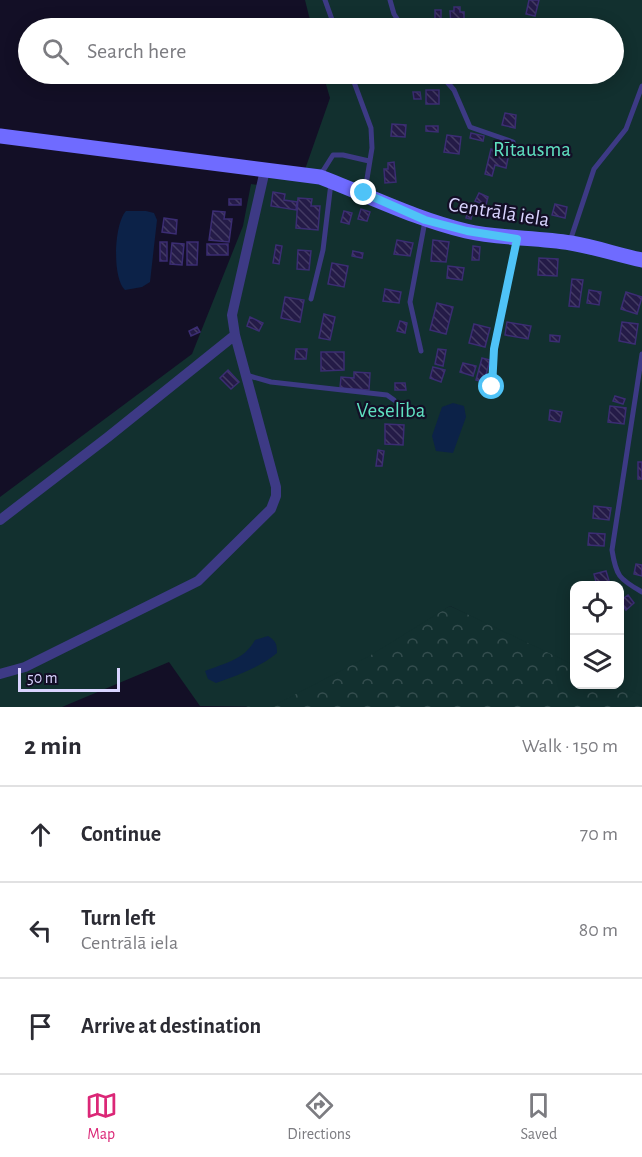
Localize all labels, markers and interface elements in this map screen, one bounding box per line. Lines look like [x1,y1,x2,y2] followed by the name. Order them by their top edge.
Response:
[18,18,624,84] search box
[39,35,72,68] icon: search
[87,40,186,62] text: Search here
[493,139,571,160] park label: Rītausma
[350,179,376,205] route end
[447,194,551,230] street label: Centrālā iela
[478,373,504,399] route start
[357,400,426,421] park label: Veselība
[570,581,624,689] map controls
[570,581,624,635] button: locate
[570,635,624,689] button: layers
[18,665,120,692] scale bar
[27,670,58,686] text: 50 m
[24,733,82,759] text: 2 min
[522,736,618,756] text: Walk · 150 m
[24,818,57,851] icon: ahead
[81,823,161,845] text: Continue
[580,824,618,844] text: 70 m
[81,907,155,929] text: Turn left
[24,914,57,947] icon: left
[579,920,618,940] text: 80 m
[81,933,178,953] text: Centrālā iela
[24,1010,57,1043] icon: arrive
[81,1015,261,1037] text: Arrive at destination
[85,1089,118,1144] tab: Map
[287,1089,351,1144] tab: Directions
[521,1089,557,1144] tab: Saved

